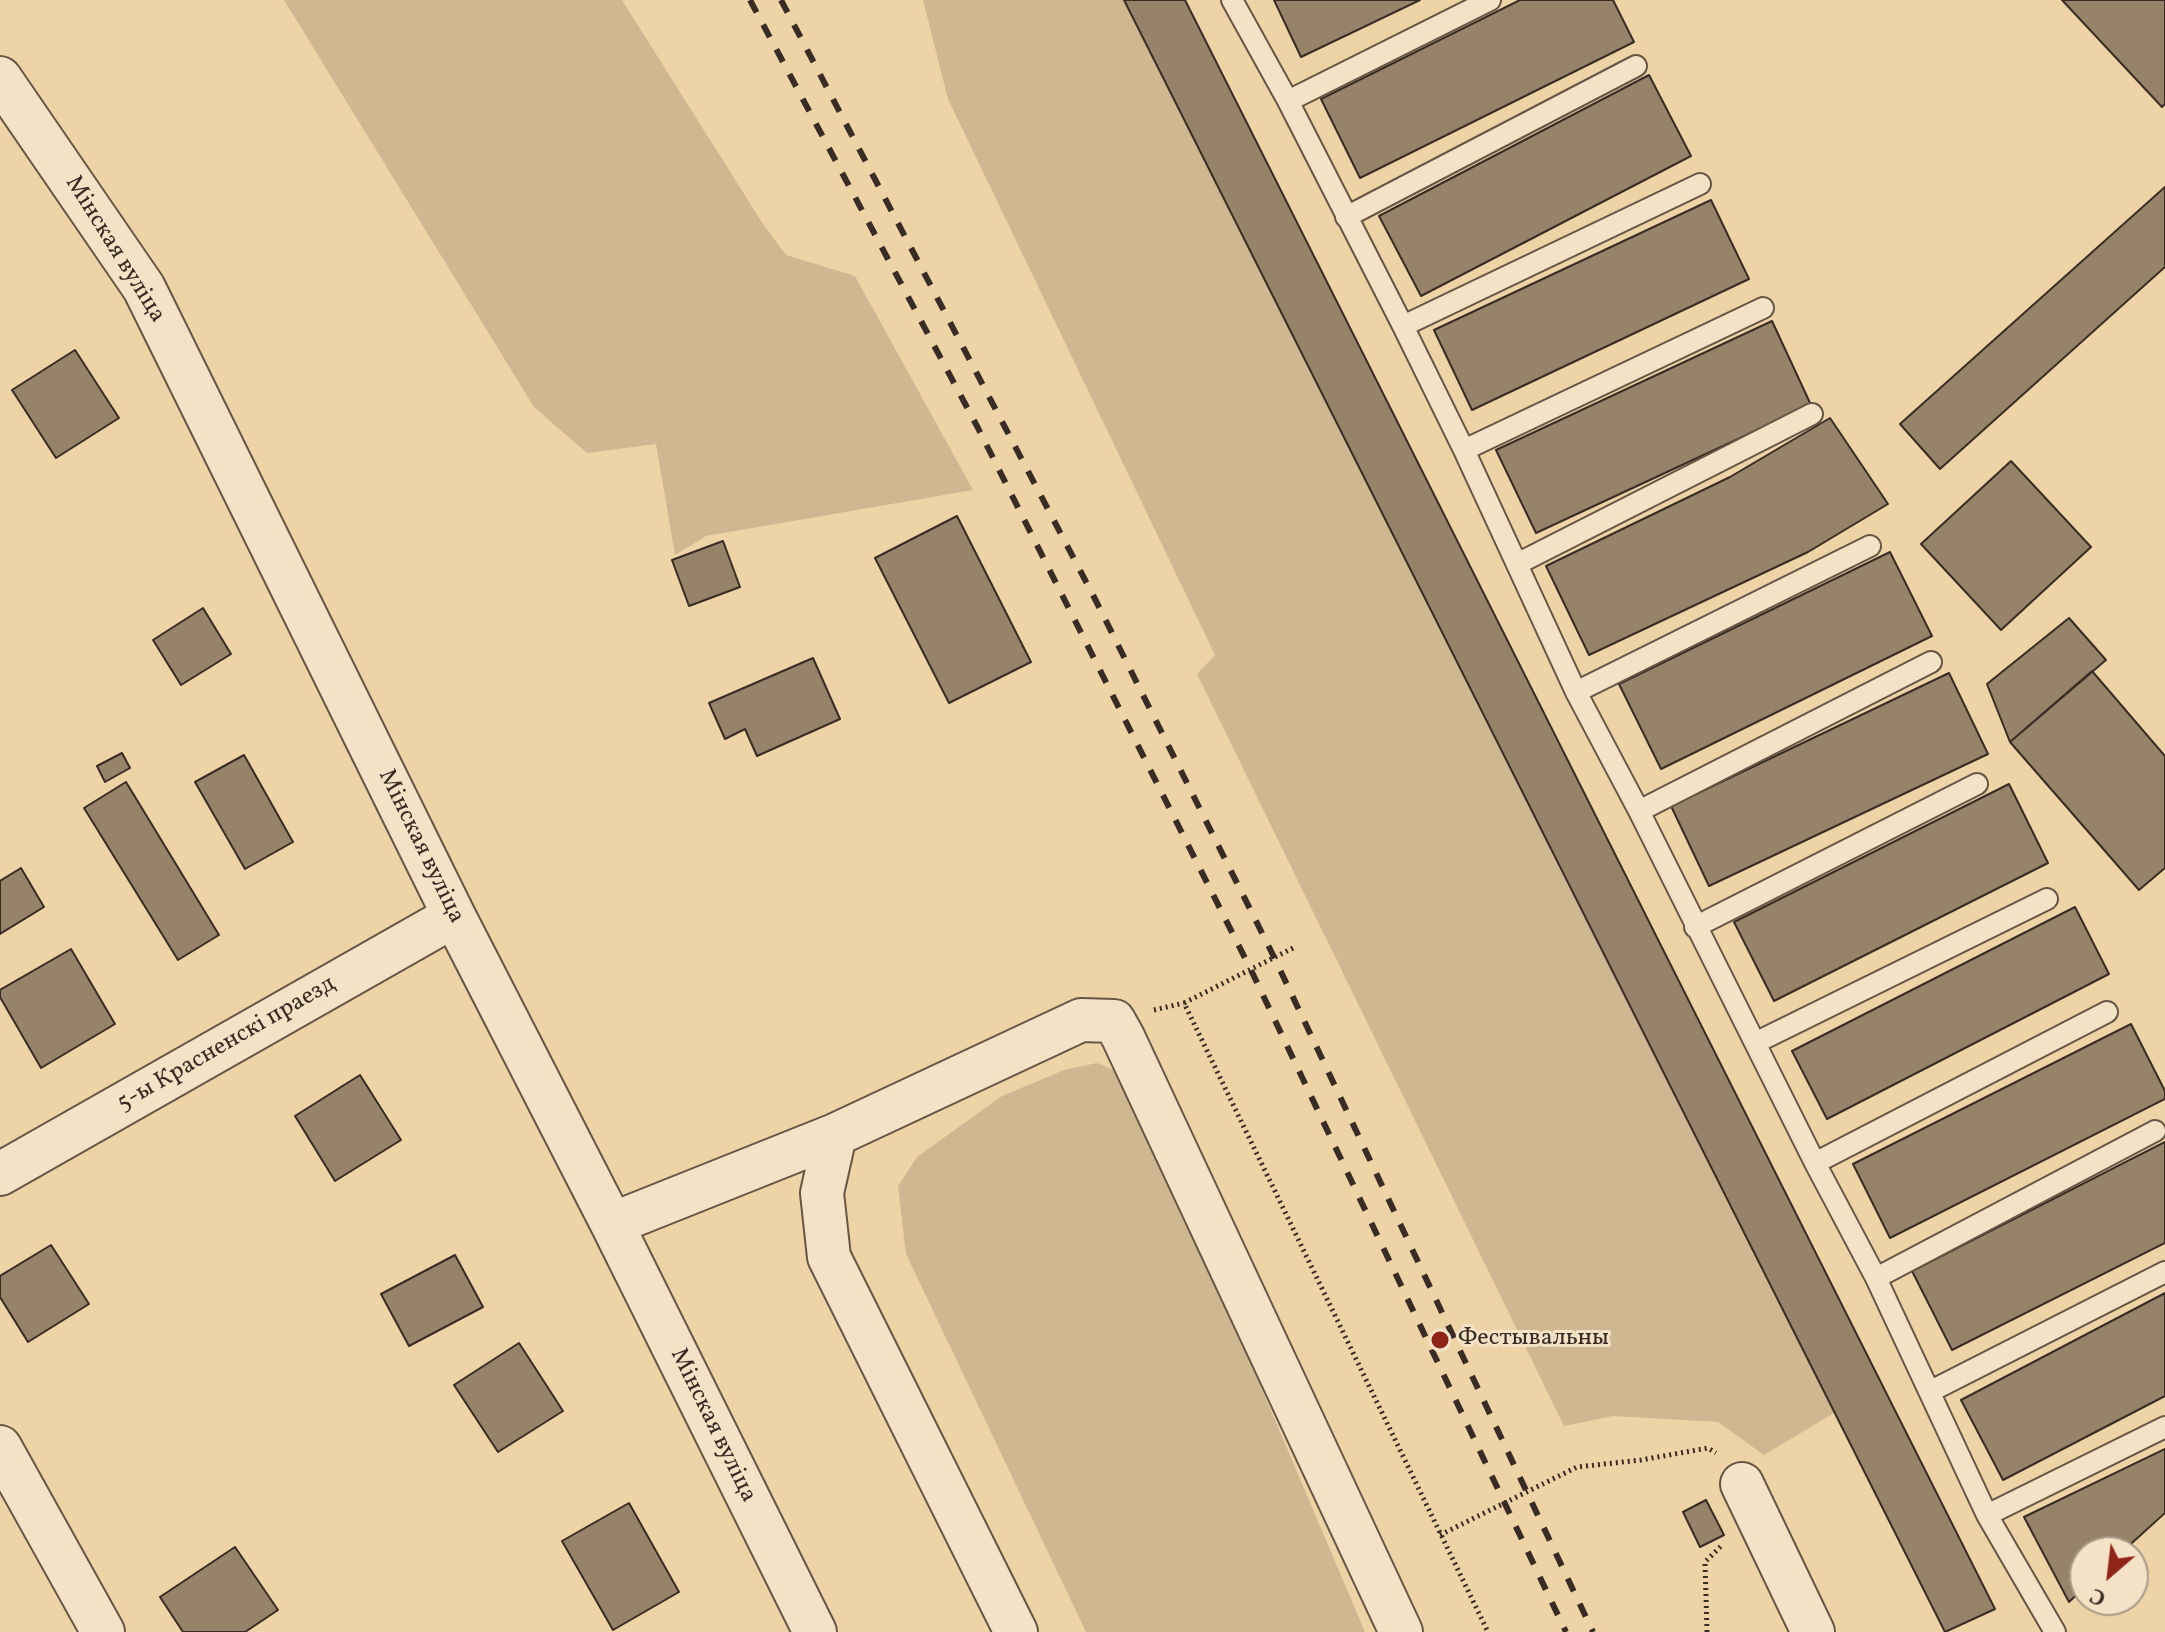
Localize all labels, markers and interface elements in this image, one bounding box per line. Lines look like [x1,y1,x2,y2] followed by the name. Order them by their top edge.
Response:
[57,171,171,329] street label: Мінская вуліца
[370,765,470,929] street label: Мінская вуліца
[113,971,341,1119] street label: 5-ы Красненскі праезд
[1458,1326,1609,1354] place label: Фестывальны
[1429,1329,1451,1351] marker: Фестывальны
[662,1344,762,1508] street label: Мінская вуліца
[2069,1536,2149,1616] north arrow
[2085,1579,2112,1613] text: С

